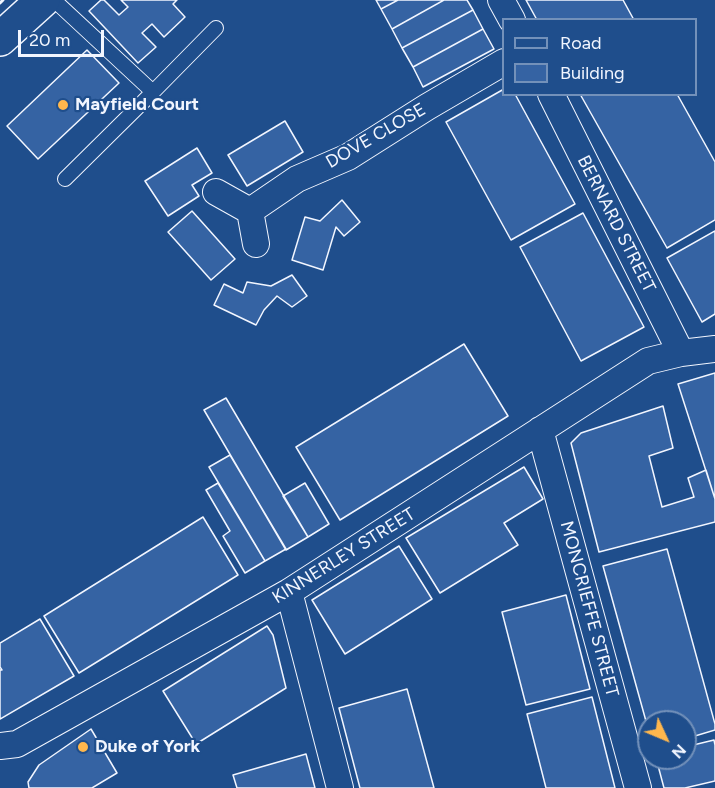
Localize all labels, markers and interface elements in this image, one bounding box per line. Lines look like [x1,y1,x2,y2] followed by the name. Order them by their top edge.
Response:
[21,18,106,56] scale bar
[502,18,697,96] legend
[29,29,70,51] text: 20 m
[560,32,601,54] text: Road
[560,62,625,84] text: Building
[75,94,199,116] place label: Mayfield Court
[56,98,70,112] marker: Mayfield Court
[322,99,430,173] street label: DOVE CLOSE
[572,152,660,296] street label: BERNARD STREET
[269,503,419,609] street label: KINNERLEY STREET
[555,519,623,699] street label: MONCRIEFFE STREET
[637,710,697,770] north arrow
[95,736,200,758] place label: Duke of York
[76,740,90,754] marker: Duke of York
[668,740,690,763] text: N

